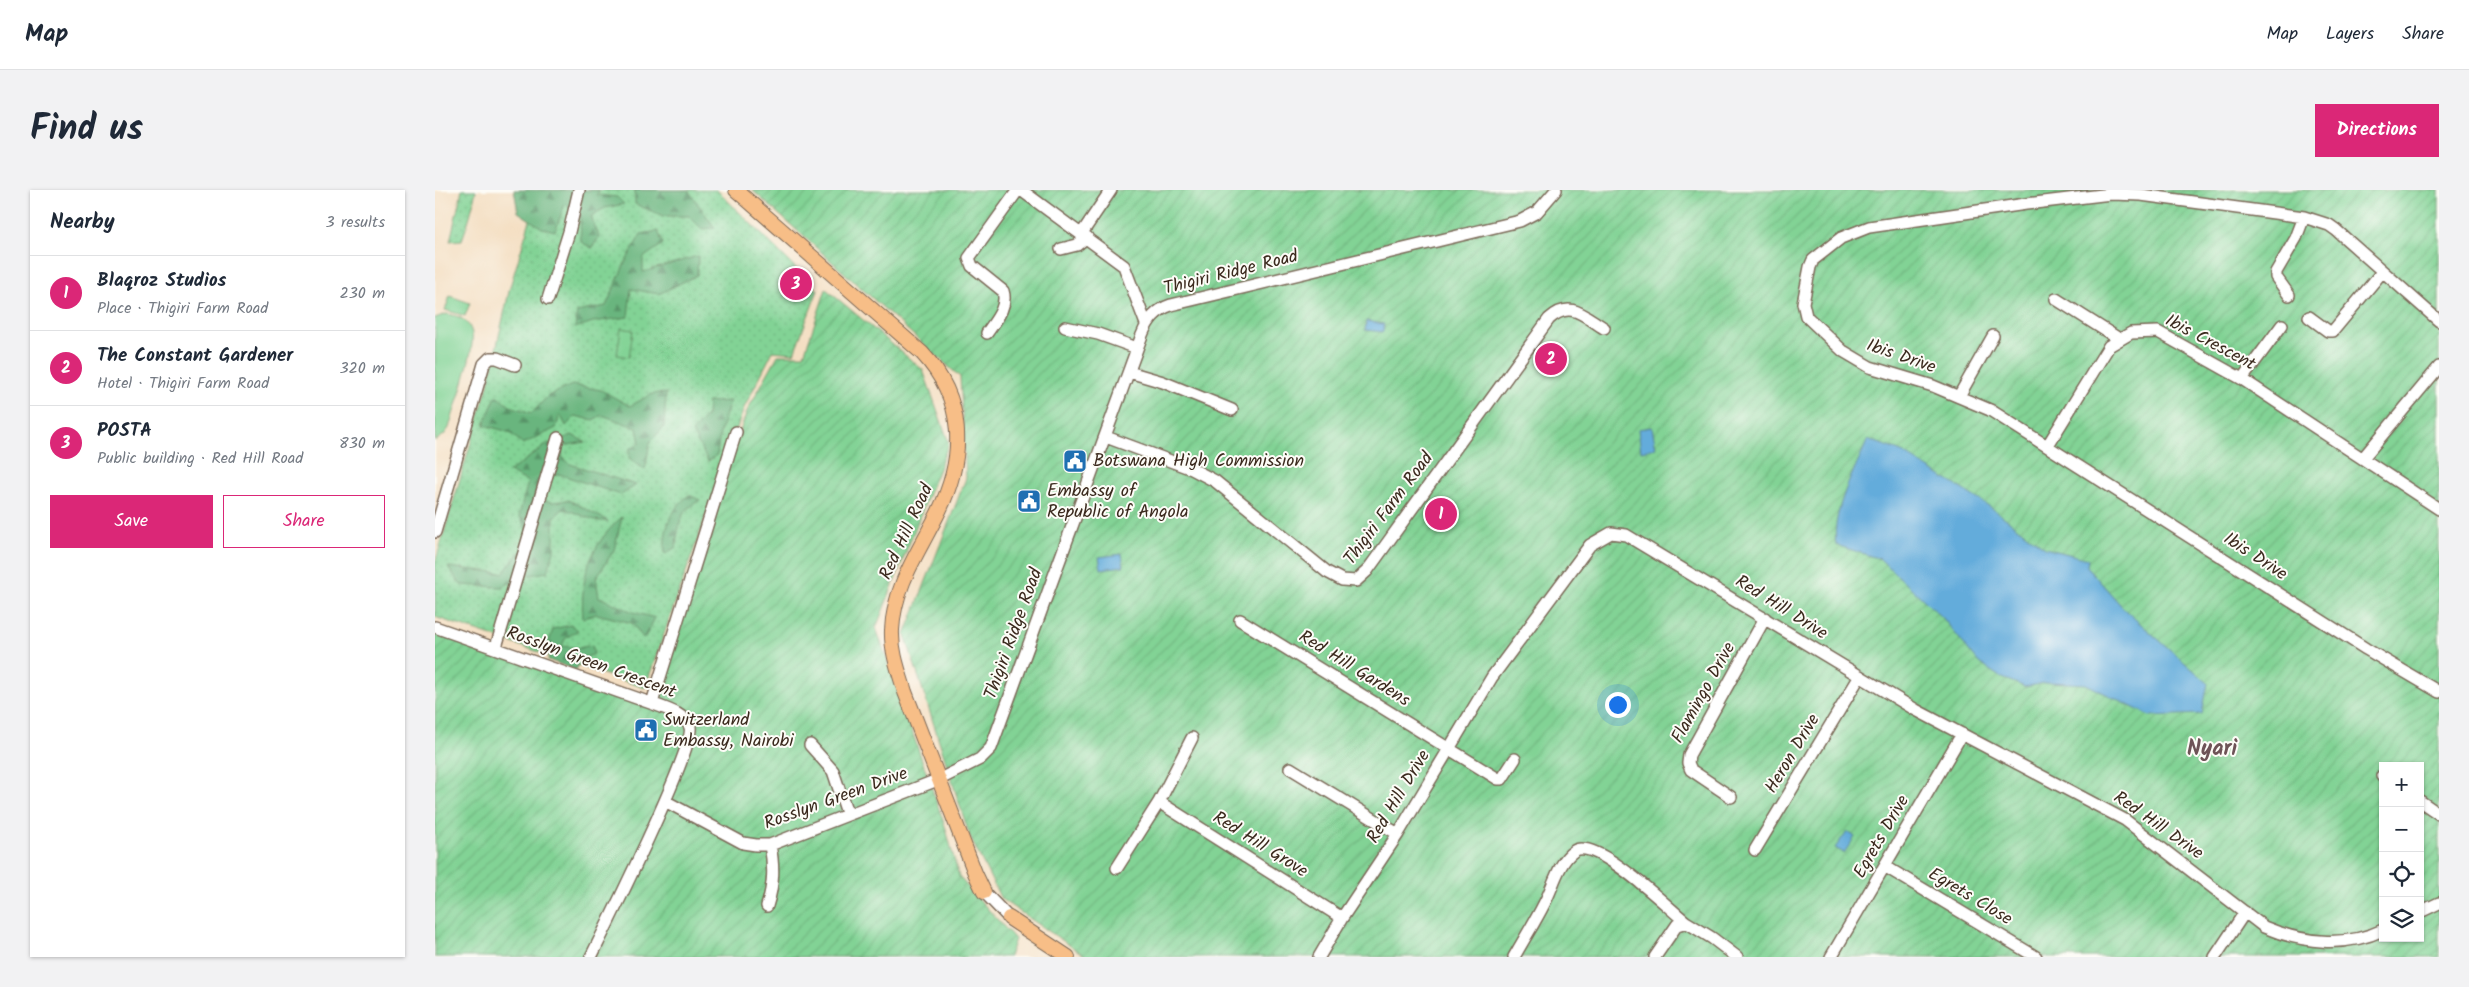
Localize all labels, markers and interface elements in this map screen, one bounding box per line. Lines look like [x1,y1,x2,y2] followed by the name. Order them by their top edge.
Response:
[25,15,68,54] text: Map
[2267,20,2298,49] text: Map
[2326,20,2374,49] text: Layers
[2402,20,2444,49] text: Share
[30,102,143,158] text: Find us
[2315,104,2439,157] button: Directions
[50,206,115,239] text: Nearby
[326,210,385,235] text: 3 results
[1161,242,1302,304] street label: Thigiri Ridge Road
[780,265,812,303] pin: 3
[97,266,226,296] text: Blaqroz Studios
[64,281,68,306] text: 1
[339,281,385,306] text: 230 m
[97,296,268,321] text: Place · Thigiri Farm Road
[2159,307,2262,380] street label: Ibis Crescent
[1862,332,1940,382] street label: Ibis Drive
[1535,340,1567,378] pin: 2
[97,341,293,371] text: The Constant Gardener
[61,356,71,381] text: 2
[339,356,385,381] text: 320 m
[97,371,269,396] text: Hotel · Thigiri Farm Road
[97,416,152,446] text: POSTA
[62,431,70,456] text: 3
[339,431,385,456] text: 830 m
[1337,445,1442,572] street label: Thigiri Farm Road
[97,446,303,471] text: Public building · Red Hill Road
[1093,447,1304,476] place label: Botswana High Commission
[1062,448,1088,474] public building icon: Botswana High Commission
[1047,477,1188,527] place label: Embassy of Republic of Angola
[872,478,942,585] street label: Red Hill Road
[1016,488,1042,514] public building icon: Embassy of Republic of Angola
[50,495,213,548] button: Save
[223,495,385,548] button: Share
[1425,495,1457,533] pin: 1
[2217,525,2293,589] street label: Ibis Drive
[977,563,1052,704] street label: Thigiri Ridge Road
[1729,568,1833,648] street label: Red Hill Drive
[502,619,681,708] street label: Rosslyn Green Crescent
[1292,623,1416,715] street label: Red Hill Gardens
[1664,637,1744,749] street label: Flamingo Drive
[1605,692,1631,718] your location
[663,706,794,756] place label: Switzerland Embassy, Nairobi
[1758,709,1828,799] street label: Heron Drive
[633,717,659,743] public building icon: Switzerland Embassy, Nairobi
[2187,732,2238,767] district label: Nyari
[1360,745,1438,849] street label: Red Hill Drive
[760,760,912,838] street label: Rosslyn Green Drive
[2379,762,2424,942] map controls
[2379,762,2424,807] button: +
[2107,784,2209,868] street label: Red Hill Drive
[1846,790,1918,884] street label: Egrets Drive
[1207,804,1313,886] street label: Red Hill Grove
[2379,807,2424,852] button: −
[2379,852,2424,897] button: locate
[1922,860,2018,934] street label: Egrets Close
[2379,897,2424,942] button: layers

